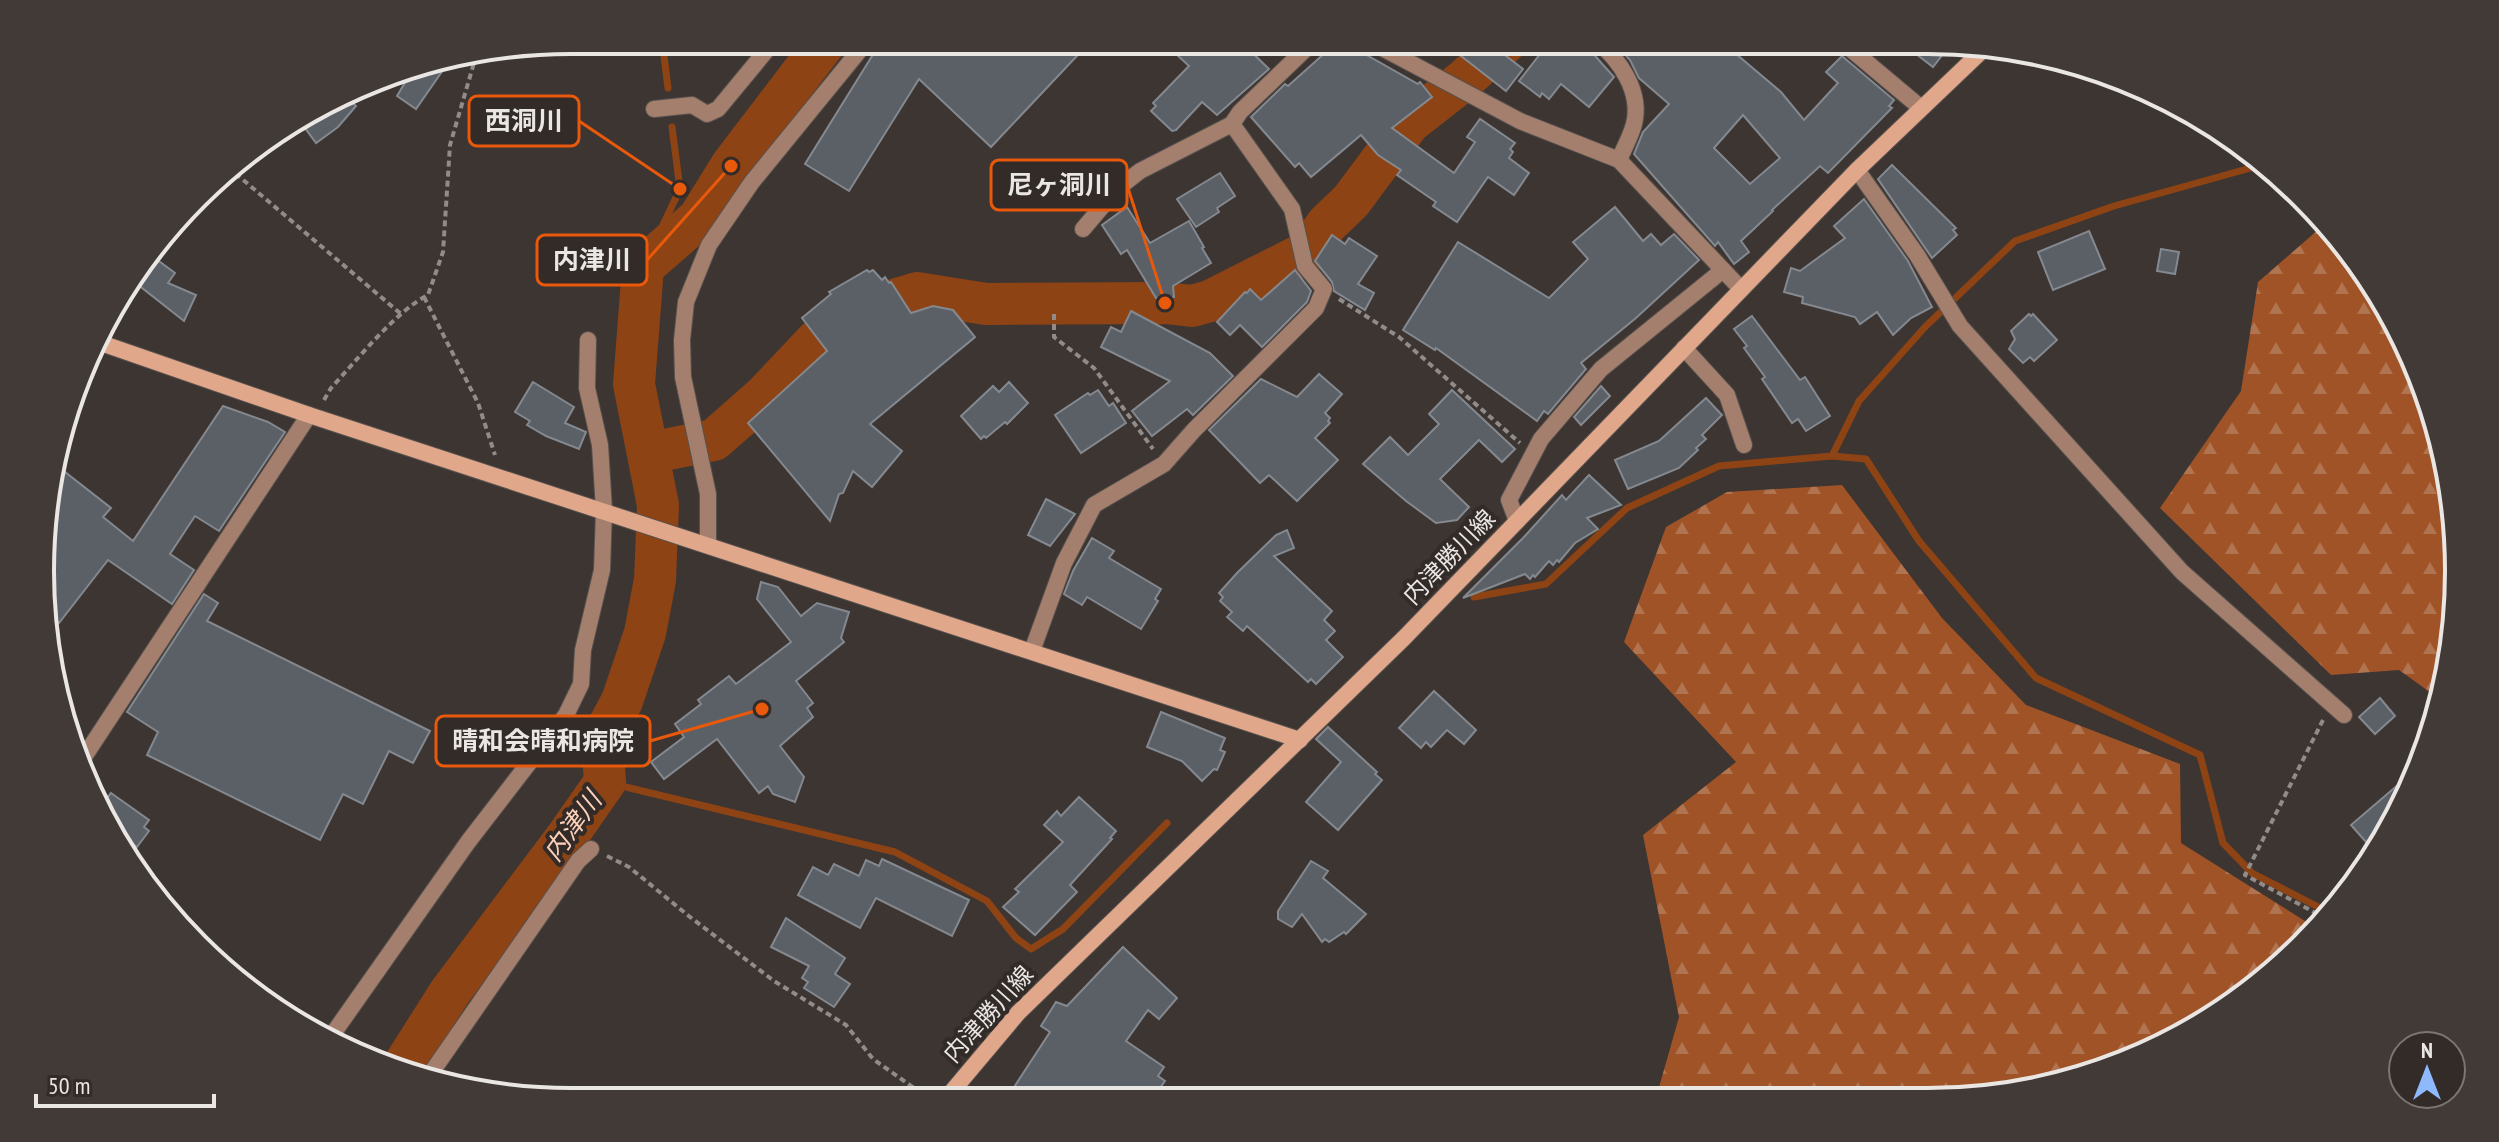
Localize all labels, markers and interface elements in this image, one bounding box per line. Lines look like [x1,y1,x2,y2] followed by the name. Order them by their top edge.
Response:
[469,96,579,146] callout: 西洞川
[485,104,563,137] text: 西洞川
[991,160,1127,210] callout: 尼ヶ洞川
[1007,168,1111,201] text: 尼ヶ洞川
[537,235,647,285] callout: 内津川
[553,243,631,276] text: 内津川
[1396,503,1502,611] street label: 内津勝川線
[436,716,650,766] callout: 晴和会晴和病院
[452,724,634,757] text: 晴和会晴和病院
[536,782,610,867] water label: 内津川
[936,959,1040,1069] street label: 内津勝川線
[2387,1030,2467,1110] north arrow
[2421,1036,2433,1064] text: N
[36,1058,214,1108] scale bar
[48,1070,90,1101] text: 50 m

